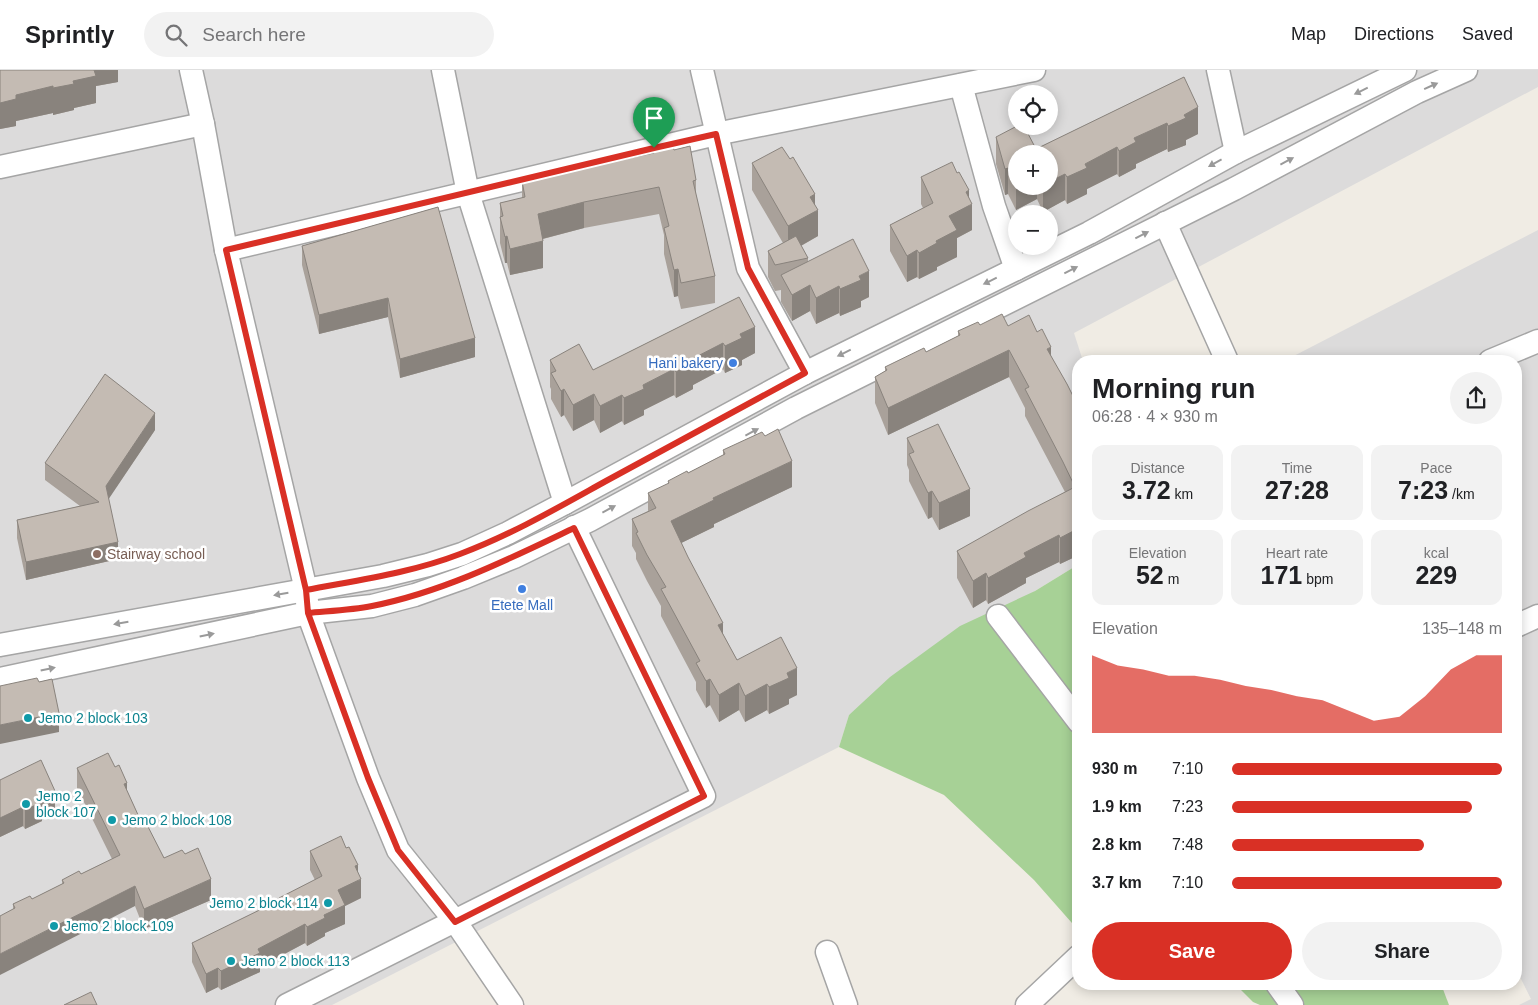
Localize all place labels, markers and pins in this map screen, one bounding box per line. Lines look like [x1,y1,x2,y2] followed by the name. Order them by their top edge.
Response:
[633,97,675,148] pin
[648,355,723,371] place label: Hani bakery
[727,357,739,369] marker: Hani bakery
[107,546,205,562] place label: Stairway school
[91,548,103,560] marker: Stairway school
[516,583,528,595] marker: Etete Mall
[491,597,553,613] place label: Etete Mall
[38,710,148,726] place label: Jemo 2 block 103
[22,712,34,724] marker: Jemo 2 block 103
[36,788,96,820] place label: Jemo 2 block 107
[20,798,32,810] marker: Jemo 2 block 107
[122,812,232,828] place label: Jemo 2 block 108
[106,814,118,826] marker: Jemo 2 block 108
[209,895,318,911] place label: Jemo 2 block 114
[322,897,334,909] marker: Jemo 2 block 114
[64,918,174,934] place label: Jemo 2 block 109
[48,920,60,932] marker: Jemo 2 block 109
[241,953,350,969] place label: Jemo 2 block 113
[225,955,237,967] marker: Jemo 2 block 113

